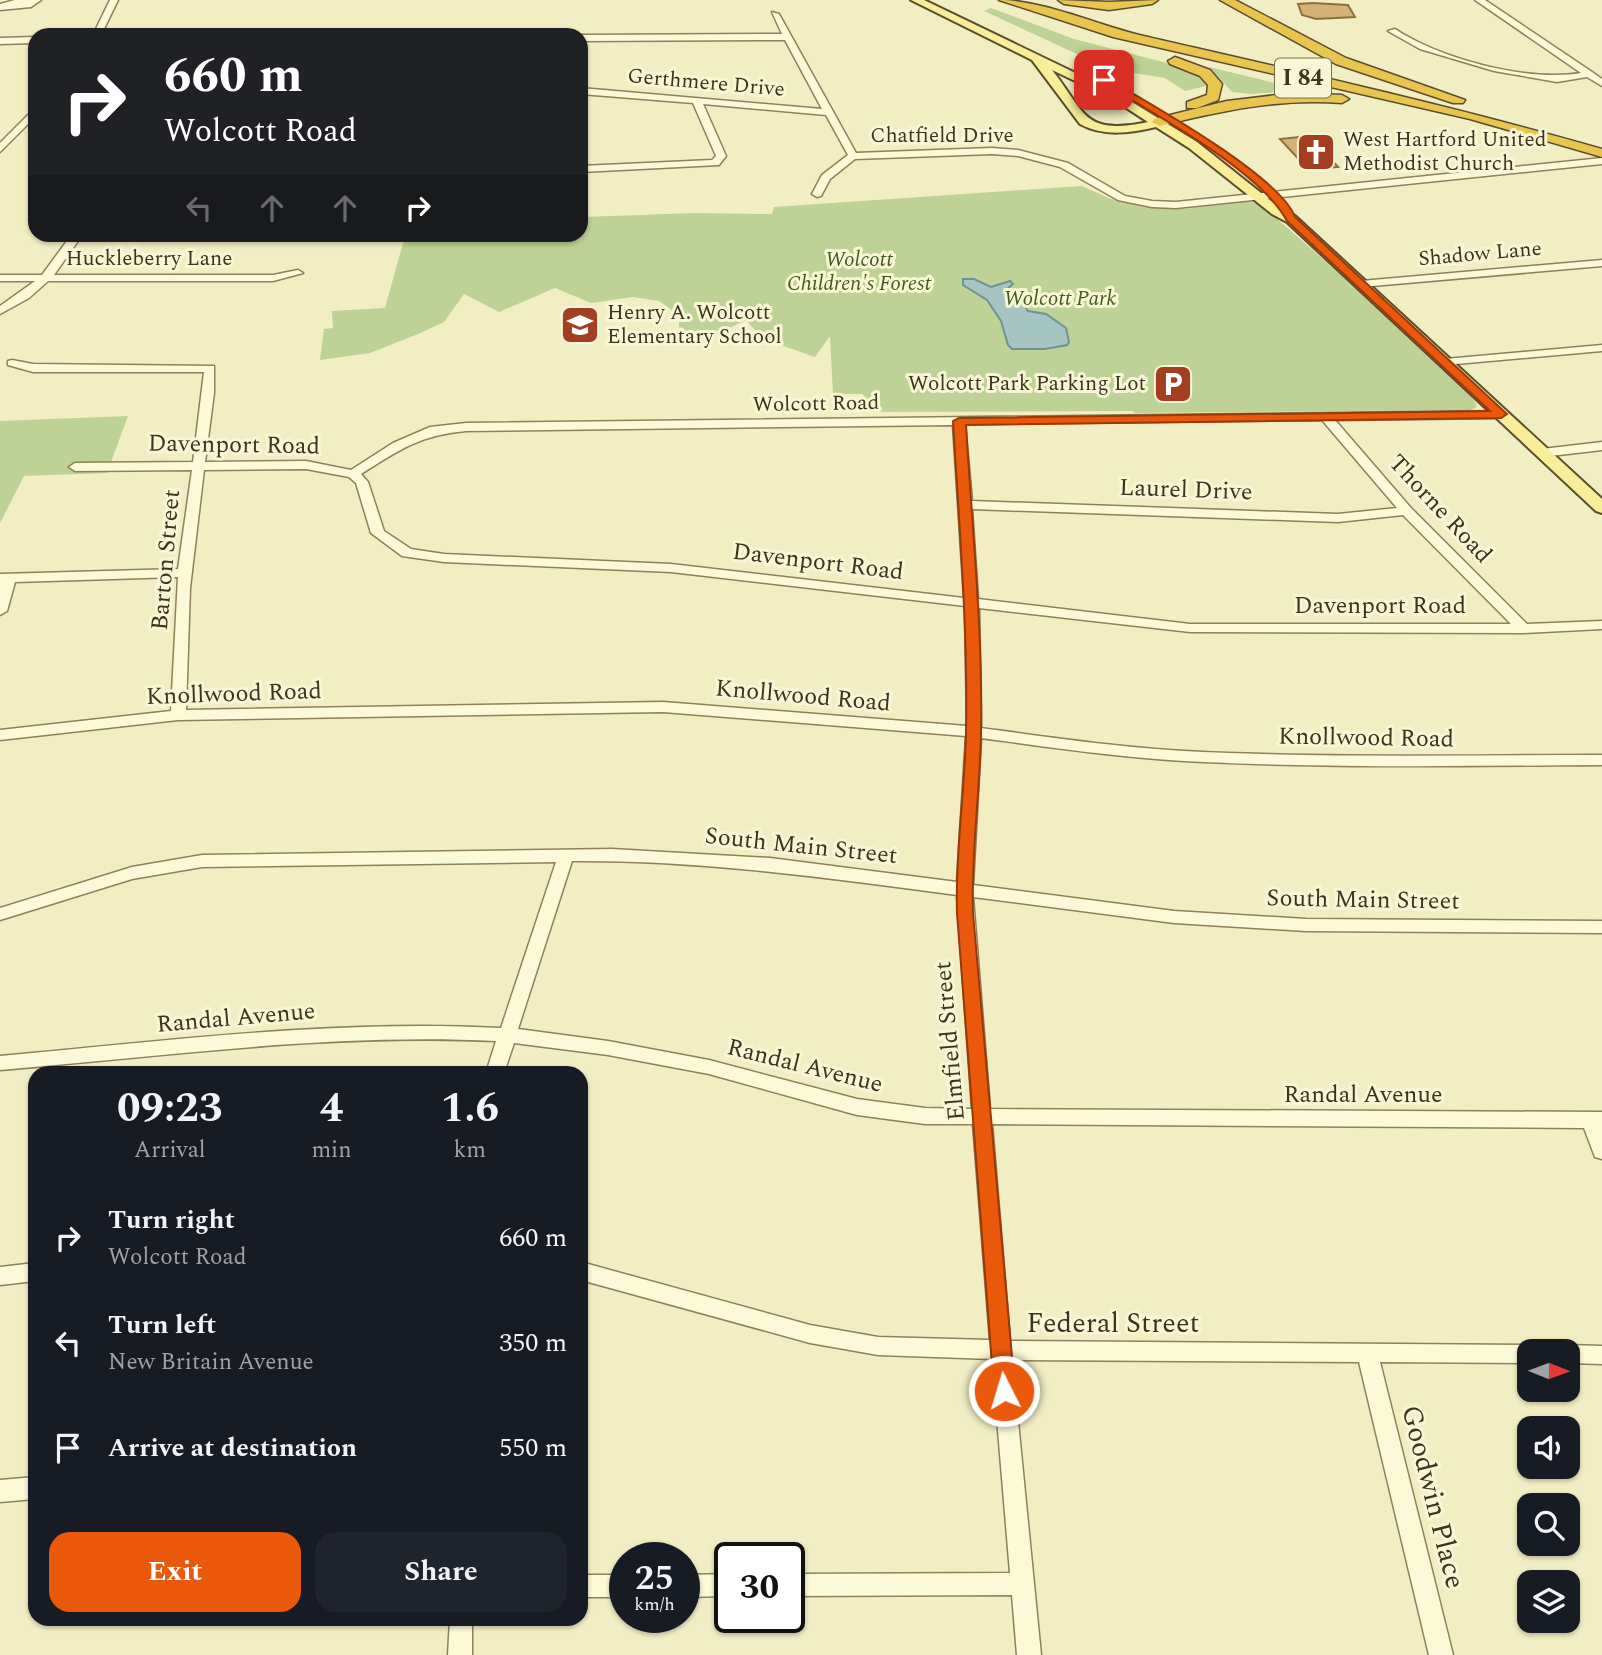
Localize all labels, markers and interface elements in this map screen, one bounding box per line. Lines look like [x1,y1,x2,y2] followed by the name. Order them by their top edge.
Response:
[164,39,303,114] text: 660 m
[1074,50,1134,110] pin
[49,56,140,147] icon: right
[1275,58,1331,97] road number: I 84
[626,60,786,106] street label: Gerthmere Drive
[1085,61,1123,99] icon: arrive
[164,107,357,156] text: Wolcott Road
[870,120,1014,152] street label: Chatfield Drive
[1343,124,1546,180] place label: West Hartford United Methodist Church
[1295,131,1337,173] church icon: West Hartford United Methodist Church
[180,189,218,227] icon: left
[253,189,291,227] icon: ahead
[326,189,364,227] icon: ahead
[399,189,437,227] icon: right
[1417,233,1543,275] street label: Shadow Lane
[66,243,232,275] street label: Huckleberry Lane
[787,244,931,300] park label: Wolcott Children's Forest
[1004,283,1116,315] park label: Wolcott Park
[607,297,782,353] place label: Henry A. Wolcott Elementary School
[559,304,601,346] school or university icon: Henry A. Wolcott Elementary School
[1152,363,1194,405] parking icon: Wolcott Park Parking Lot
[908,368,1146,400] place label: Wolcott Park Parking Lot
[752,387,880,421] street label: Wolcott Road
[148,425,320,465] street label: Davenport Road
[1380,446,1500,572] street label: Thorne Road
[1119,470,1253,510] street label: Laurel Drive
[142,488,190,632] street label: Barton Street
[730,534,906,590] street label: Davenport Road
[1294,588,1466,624] street label: Davenport Road
[714,670,892,722] street label: Knollwood Road
[145,673,323,715] street label: Knollwood Road
[1278,718,1454,758] street label: Knollwood Road
[703,818,899,874] street label: South Main Street
[1266,880,1460,920] street label: South Main Street
[925,960,975,1122] street label: Elmfield Street
[155,993,317,1043] street label: Randal Avenue
[723,1029,887,1103] street label: Randal Avenue
[117,1077,222,1140] text: 09:23
[320,1077,343,1140] text: 4
[441,1077,499,1140] text: 1.6
[1283,1077,1443,1113] street label: Randal Avenue
[134,1133,206,1168] text: Arrival
[311,1133,352,1168] text: min
[454,1133,486,1168] text: km
[108,1200,235,1240] text: Turn right
[499,1218,567,1258] text: 660 m
[49,1219,87,1257] icon: right
[108,1240,247,1275] text: Wolcott Road
[1027,1302,1199,1345] street label: Federal Street
[108,1305,216,1345] text: Turn left
[499,1323,567,1363] text: 350 m
[49,1324,87,1362] icon: left
[1517,1339,1580,1402] north arrow
[1517,1339,1580,1633] map controls
[108,1345,314,1380] text: New Britain Avenue
[967,1354,1041,1428] position arrow
[1389,1401,1477,1593] street label: Goodwin Place
[1517,1416,1580,1479] button: sound
[108,1428,357,1468] text: Arrive at destination
[499,1428,567,1468] text: 550 m
[49,1429,87,1467] icon: arrive
[1517,1493,1580,1556] button: search
[49,1532,301,1612] button: Exit
[315,1532,567,1612] button: Share
[714,1542,805,1633] speed limit sign: 30
[635,1552,674,1605] text: 25
[1517,1570,1580,1633] button: layers
[634,1591,675,1618] text: km/h

